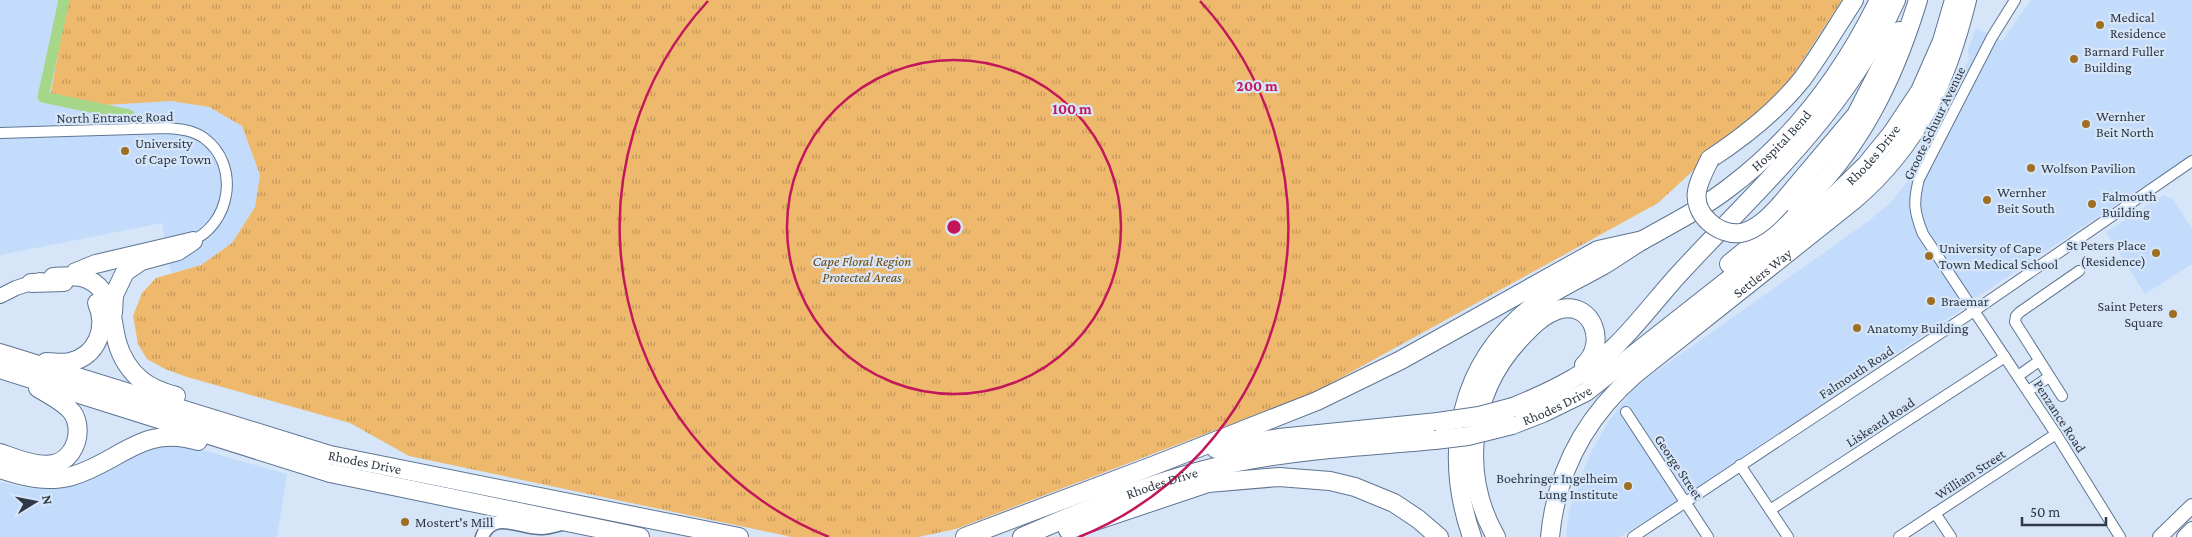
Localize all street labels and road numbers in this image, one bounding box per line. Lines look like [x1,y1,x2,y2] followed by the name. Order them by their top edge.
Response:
[1900,64,1968,182] street label: Groote Schuur Avenue
[1748,106,1815,174] street label: Hospital Bend
[56,108,174,126] street label: North Entrance Road
[1843,122,1903,188] street label: Rhodes Drive
[1730,245,1795,301] street label: Settlers Way
[1816,342,1897,402] street label: Falmouth Road
[2031,377,2090,456] street label: Penzance Road
[1520,383,1595,428] street label: Rhodes Drive
[1843,394,1918,450] street label: Liskeard Road
[1651,431,1707,503] street label: George Street
[1932,445,2008,503] street label: William Street
[327,447,403,477] street label: Rhodes Drive
[1124,464,1199,502] street label: Rhodes Drive

